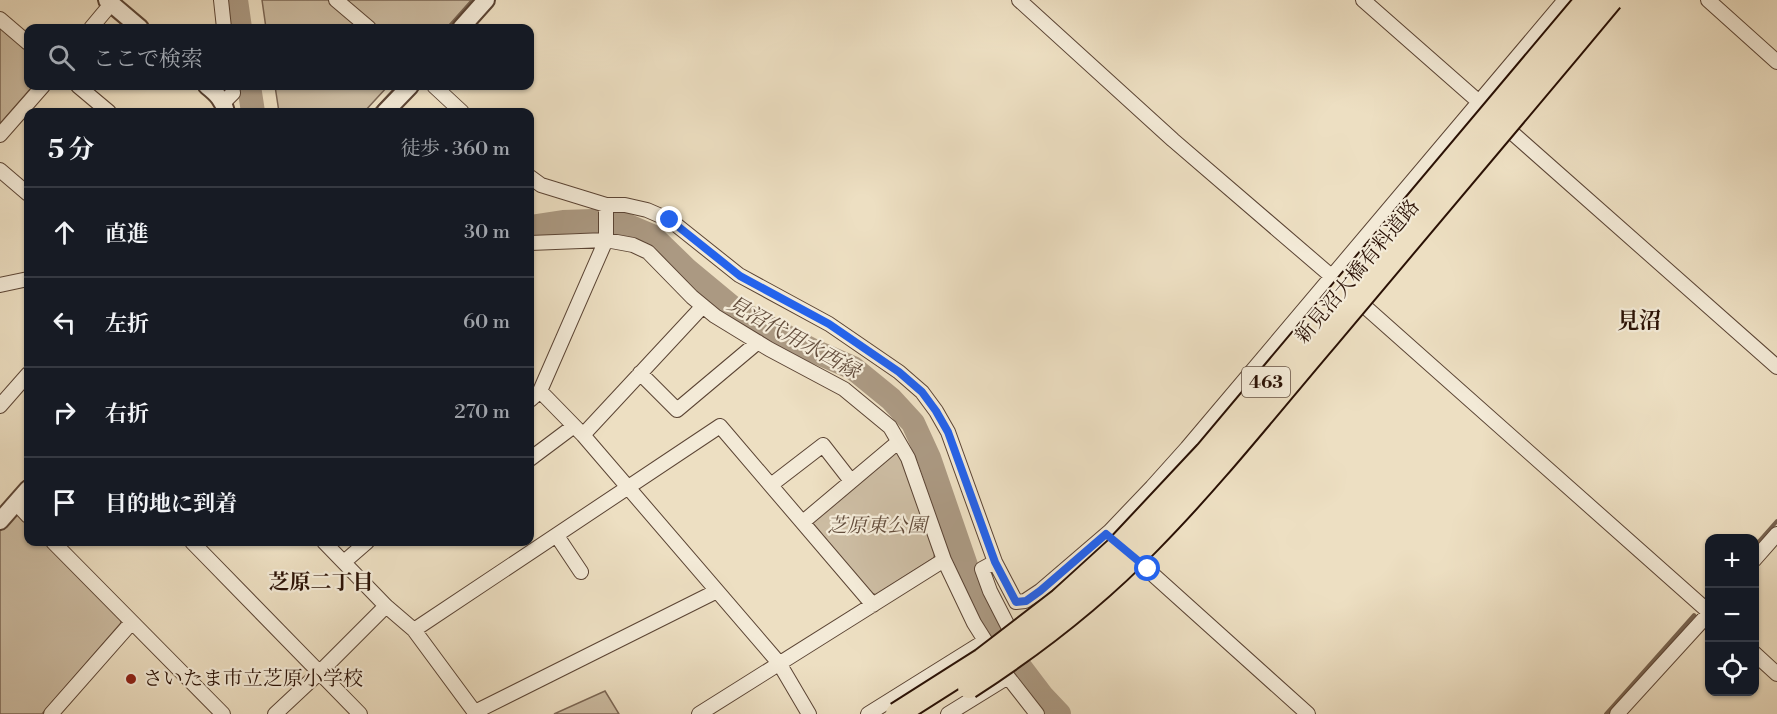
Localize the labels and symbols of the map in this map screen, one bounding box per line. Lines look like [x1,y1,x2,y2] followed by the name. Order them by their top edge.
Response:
[1291,195,1425,349] street label: 新見沼大橋有料道路
[656,206,682,232] route end
[722,291,865,386] water label: 見沼代用水西縁
[1617,308,1661,335] district label: 見沼
[1242,367,1290,397] road number: 463
[827,514,930,539] park label: 芝原東公園
[1134,555,1160,581] route start
[269,570,374,596] district label: 芝原二丁目
[143,667,363,692] place label: さいたま市立芝原小学校
[124,672,138,686] marker: さいたま市立芝原小学校

